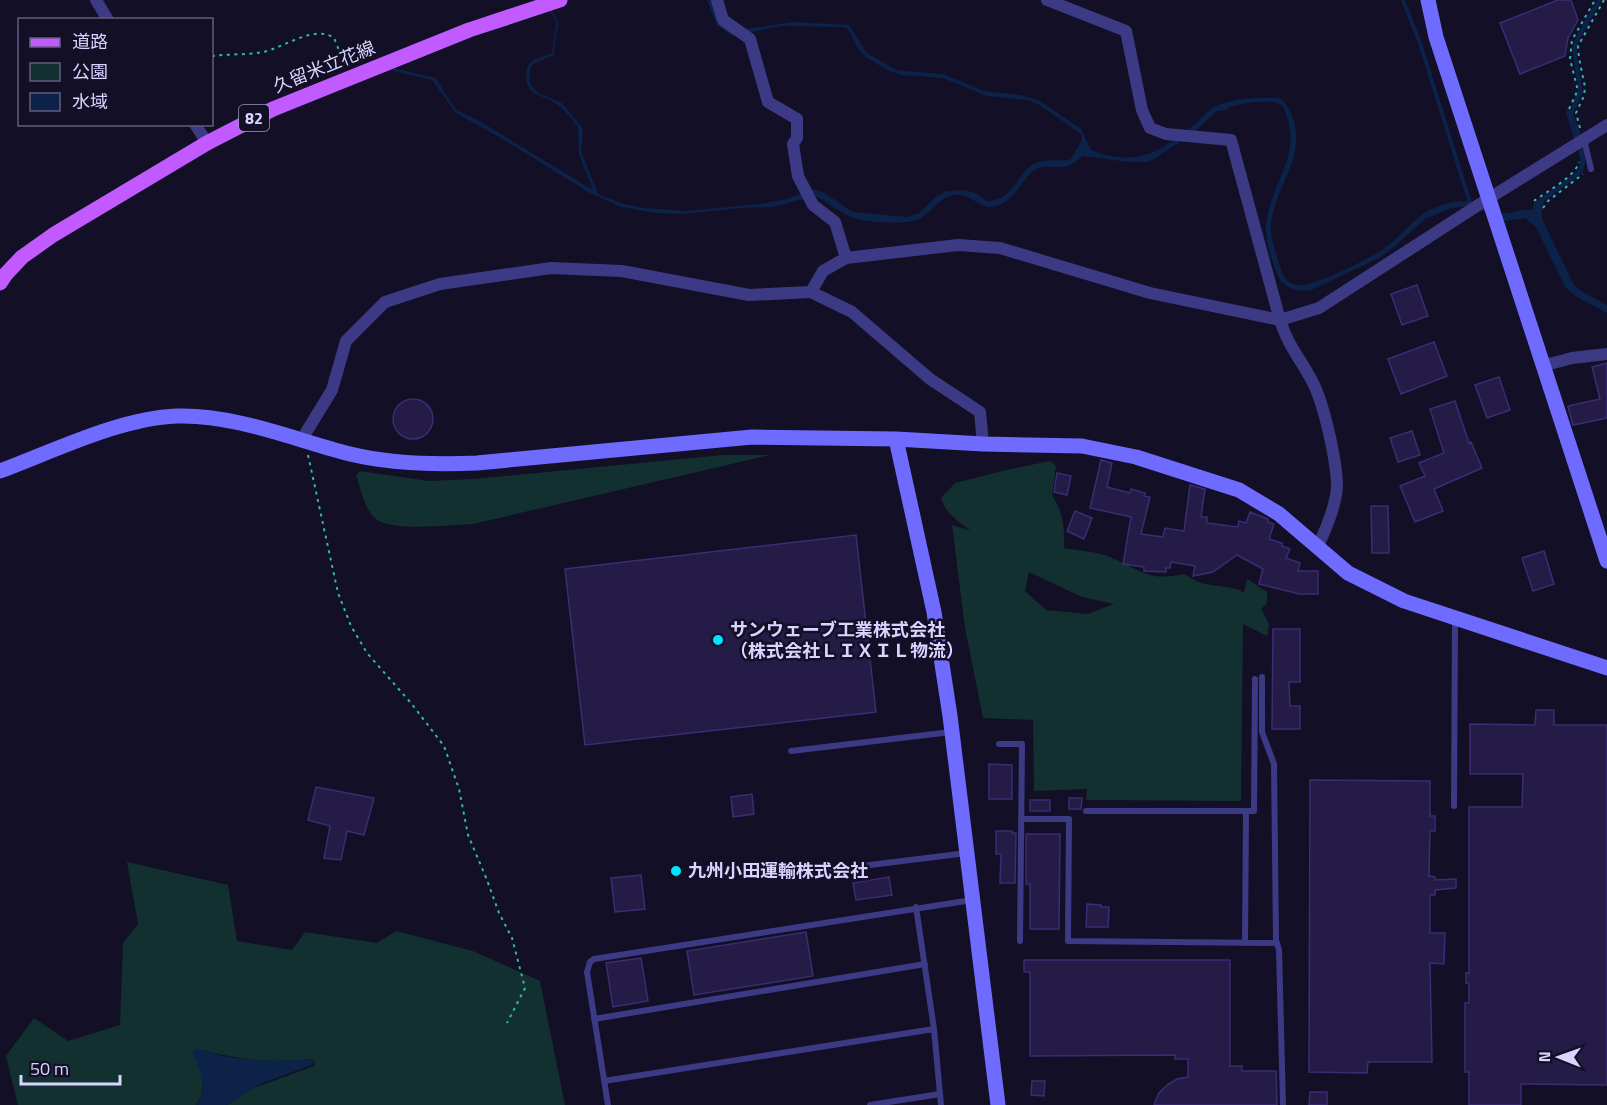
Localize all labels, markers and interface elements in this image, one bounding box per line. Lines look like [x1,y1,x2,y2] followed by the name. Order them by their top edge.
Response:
[18,18,213,126] legend
[72,28,108,55] text: 道路
[269,34,379,99] street label: 久留米立花線
[72,58,108,85] text: 公園
[72,88,108,115] text: 水域
[239,105,269,131] road number: 82
[730,616,964,664] place label: サンウェーブ工業株式会社 （株式会社ＬＩＸＩＬ物流）
[711,633,725,647] marker: サンウェーブ工業株式会社 （株式会社ＬＩＸＩＬ物流）
[688,857,868,884] place label: 九州小田運輸株式会社
[669,864,683,878] marker: 九州小田運輸株式会社
[1529,1027,1589,1087] north arrow
[21,1048,120,1086] scale bar
[1532,1051,1556,1062] text: N
[30,1055,69,1082] text: 50 m

